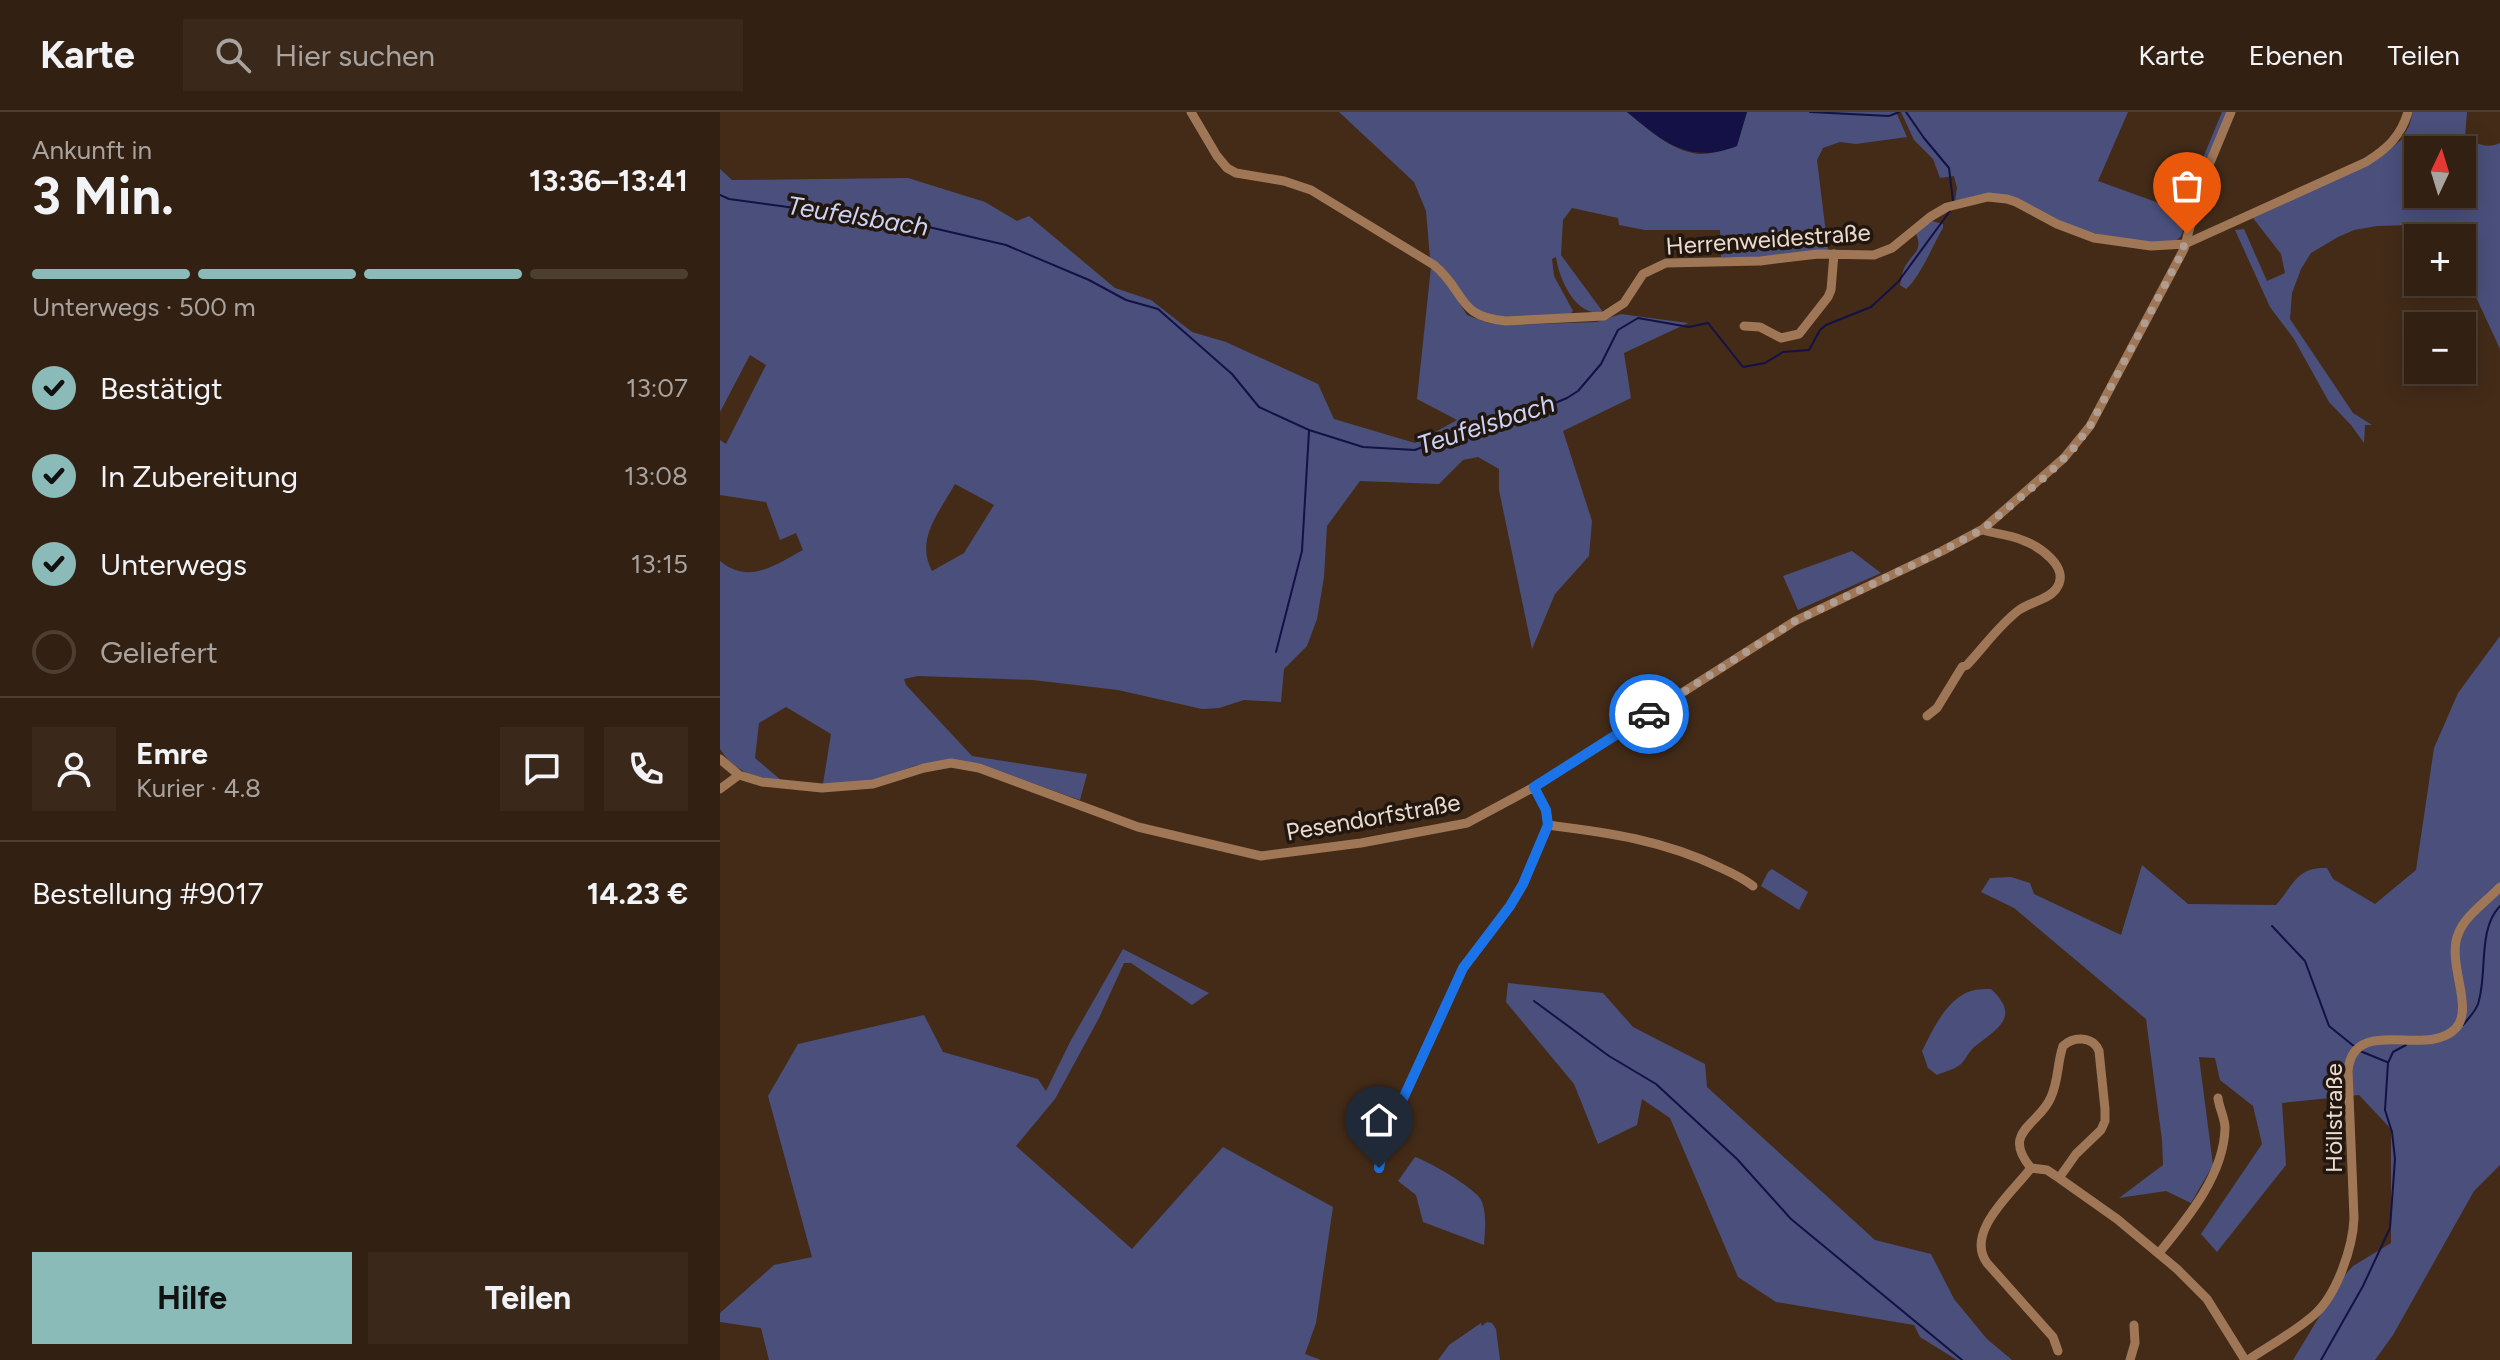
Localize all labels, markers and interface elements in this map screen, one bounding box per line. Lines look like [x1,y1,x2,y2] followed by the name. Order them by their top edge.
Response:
[183,19,743,91] search box
[40,32,135,78] text: Karte
[211,33,255,77] icon: search
[275,37,435,74] text: Hier suchen
[2138,38,2205,72] text: Karte
[2249,38,2343,72] text: Ebenen
[2387,38,2460,72] text: Teilen
[32,134,152,166] text: Ankunft in
[2404,136,2476,208] north arrow
[2404,136,2476,384] map controls
[2153,152,2221,234] pin
[529,162,688,199] text: 13:36–13:41
[2165,164,2209,208] icon: bag
[32,165,174,227] text: 3 Min.
[785,189,931,243] water label: Teufelsbach
[1665,217,1871,261] street label: Herrenweidestraße
[2404,224,2476,296] button: +
[32,291,256,323] text: Unterwegs · 500 m
[2404,312,2476,384] button: −
[32,366,76,410] icon: check
[100,370,223,407] text: Bestätigt
[626,372,688,404] text: 13:07
[1413,387,1559,461] water label: Teufelsbach
[32,454,76,498] icon: check
[100,458,298,495] text: In Zubereitung
[624,460,688,492] text: 13:08
[32,542,76,586] icon: check
[100,546,247,583] text: Unterwegs
[631,548,688,580] text: 13:15
[100,634,218,671] text: Geliefert
[1609,674,1689,754] courier
[1627,692,1671,736] icon: car
[32,727,116,811] button: person
[500,727,584,811] button: chat
[604,727,688,811] button: phone
[136,735,208,772] text: Emre
[136,772,261,804] text: Kurier · 4.8
[1284,787,1462,847] street label: Pesendorfstraße
[32,875,264,912] text: Bestellung #9017
[587,875,688,912] text: 14.23 €
[2319,1063,2348,1173] street label: Höllstraße
[1345,1086,1413,1168] pin
[1357,1098,1401,1142] icon: home
[32,1252,352,1344] button: Hilfe
[368,1252,688,1344] button: Teilen

